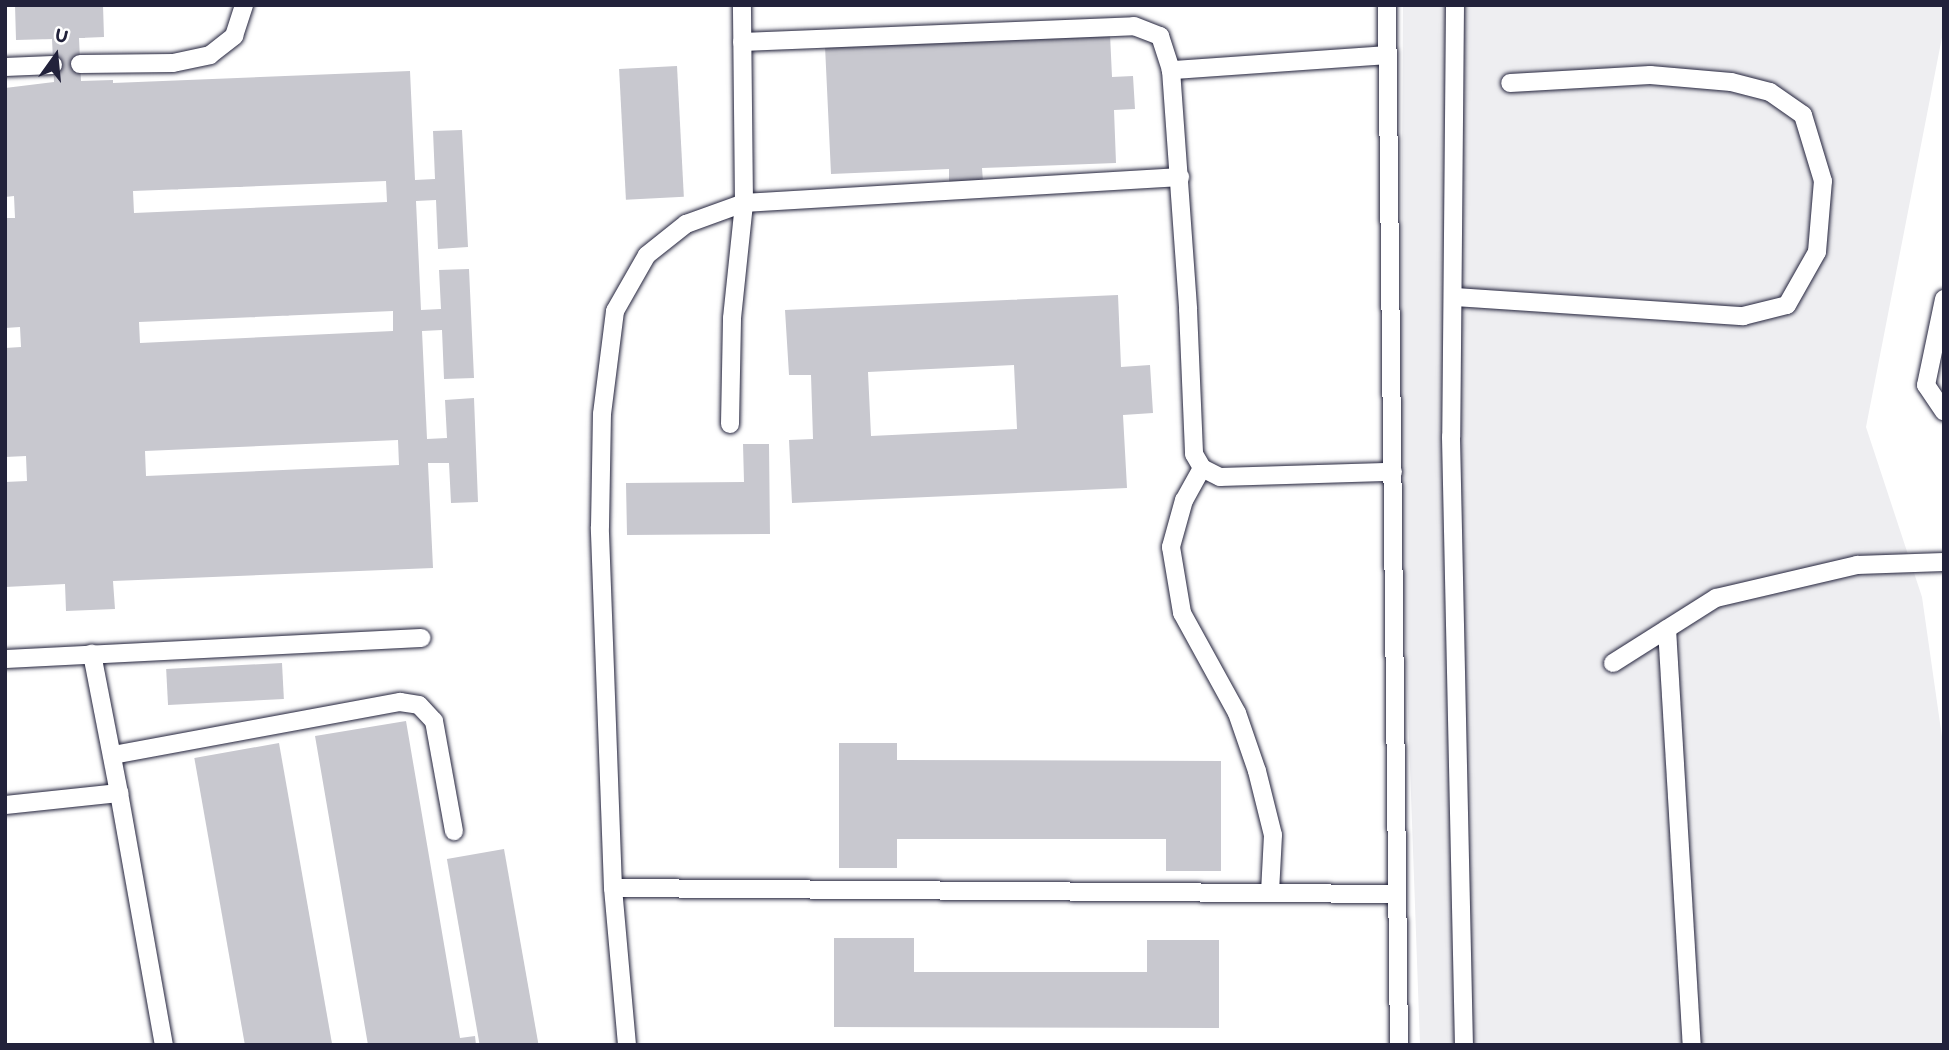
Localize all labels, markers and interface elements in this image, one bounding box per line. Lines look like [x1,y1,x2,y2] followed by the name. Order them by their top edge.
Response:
[21,21,91,91] north arrow
[52,22,71,48] text: U

